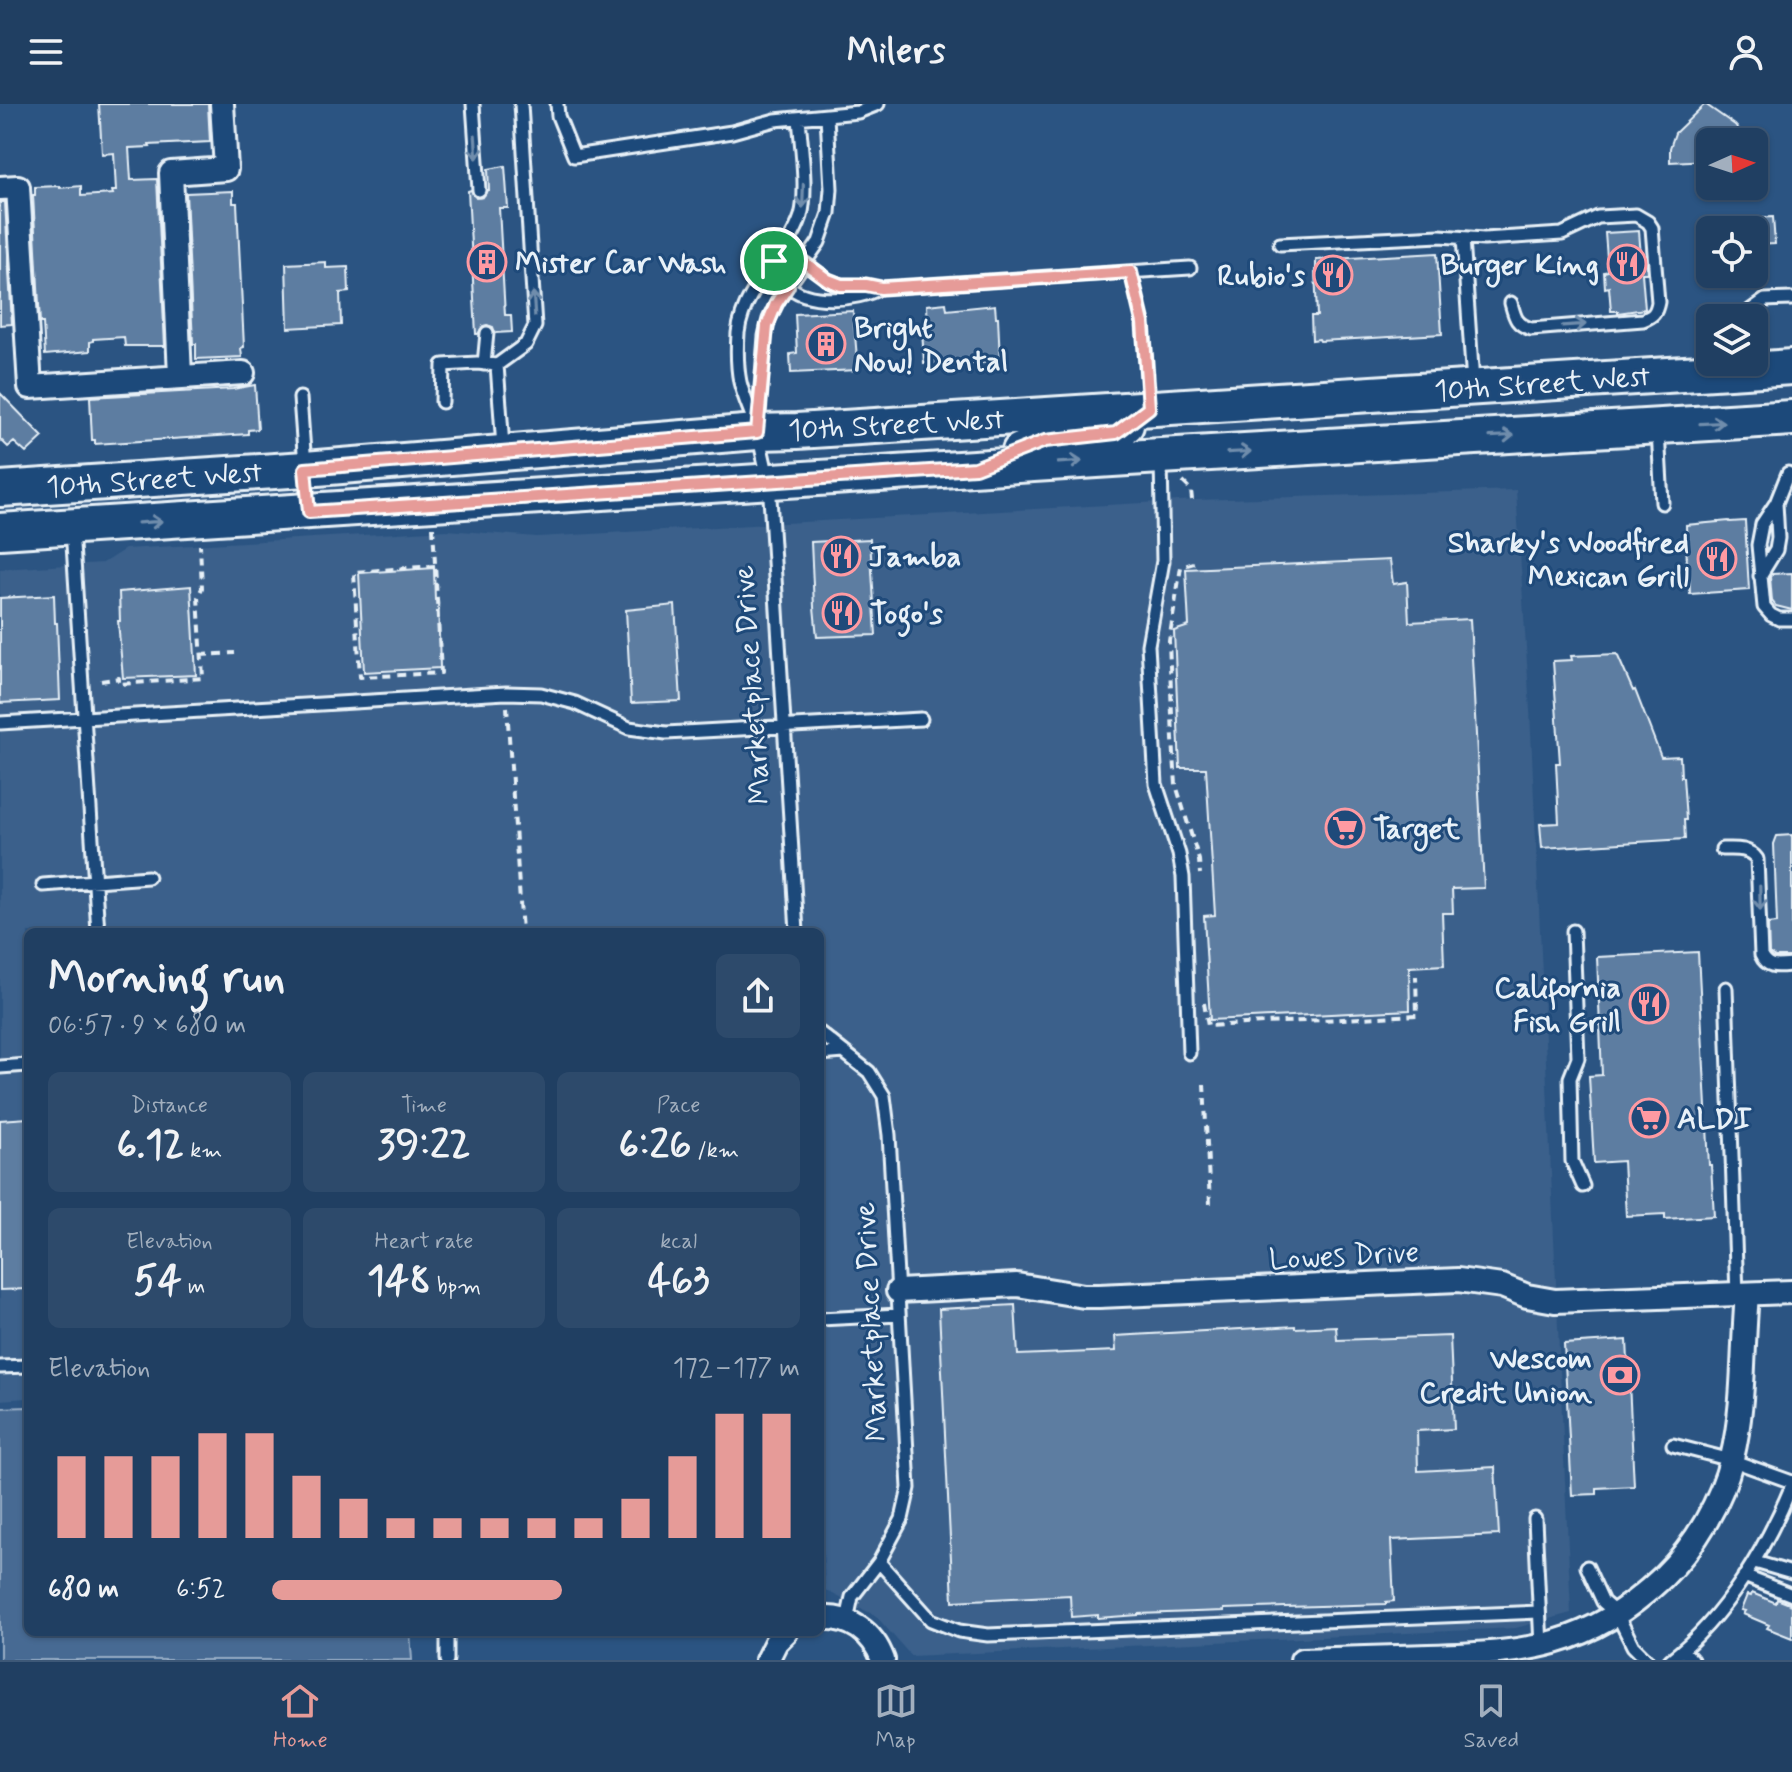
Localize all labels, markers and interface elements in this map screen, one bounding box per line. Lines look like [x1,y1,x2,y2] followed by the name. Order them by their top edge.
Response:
[847,29,945,76] text: Milers
[24,30,68,74] icon: menu
[1724,30,1768,74] icon: person
[1696,128,1768,200] north arrow
[1696,128,1768,376] map controls
[469,133,484,160] one-way arrow
[795,182,810,209] one-way arrow
[1696,216,1768,288] button: locate
[740,227,808,295] pin
[752,239,796,283] icon: arrive
[466,241,508,283] building icon: Mister Car Wash
[1606,243,1648,285] restaurant icon: Burger King
[515,244,726,283] place label: Mister Car Wash
[1440,246,1599,288] place label: Burger King
[1312,254,1354,296] restaurant icon: Rubio's
[1217,257,1306,296] place label: Rubio's
[526,291,541,318] one-way arrow
[1696,304,1768,376] button: layers
[854,309,1008,382] place label: Bright Now! Dental
[1560,318,1586,333] one-way arrow
[805,323,847,365] building icon: Bright Now! Dental
[1433,357,1652,412] street label: 10th Street West
[787,400,1005,451] street label: 10th Street West
[1698,415,1725,430] one-way arrow
[1488,428,1515,443] one-way arrow
[1225,444,1252,459] one-way arrow
[45,453,264,508] street label: 10th Street West
[1056,454,1083,469] one-way arrow
[136,514,163,529] one-way arrow
[1448,524,1689,597] place label: Sharky's Woodfired Mexican Grill
[820,535,862,577] restaurant icon: Jamba
[869,538,961,577] place label: Jamba
[1696,538,1738,580] restaurant icon: Sharky's Woodfired Mexican Grill
[725,564,780,806] street label: Marketplace Drive
[821,592,863,634] restaurant icon: Togo's
[870,595,944,638] place label: Togo's
[1324,807,1366,849] supermarket icon: Target
[1373,810,1460,852] place label: Target
[1752,884,1767,911] one-way arrow
[48,950,285,1008] text: Morning run
[716,954,800,1038] button: share
[1494,969,1621,1042] place label: California Fish Grill
[1628,983,1670,1025] restaurant icon: California Fish Grill
[48,1009,246,1043] text: 06:57 · 9 × 680 m
[131,1092,208,1120] text: Distance
[401,1092,447,1120] text: Time
[657,1092,701,1120] text: Pace
[1628,1097,1670,1139] supermarket icon: ALDI
[1677,1100,1753,1139] place label: ALDI
[116,1120,184,1172] text: 6.12
[377,1120,471,1172] text: 39:22
[618,1120,691,1172] text: 6:26
[184,1137,222,1165] text: km
[691,1137,739,1165] text: /km
[846,1201,897,1443] street label: Marketplace Drive
[126,1228,213,1256] text: Elevation
[375,1228,473,1256] text: Heart rate
[660,1228,697,1256] text: kcal
[1268,1233,1420,1280] street label: Lowes Drive
[133,1256,182,1308] text: 54
[367,1256,431,1308] text: 148
[648,1256,710,1308] text: 463
[182,1273,205,1301] text: m
[431,1273,481,1301] text: bpm
[1419,1340,1592,1413] place label: Wescom Credit Union
[48,1352,150,1386] text: Elevation
[673,1352,800,1386] text: 172–177 m
[1599,1354,1641,1396] bank icon: Wescom Credit Union
[48,1573,119,1607] text: 680 m
[176,1573,226,1607] text: 6:52
[273,1679,328,1755] tab: Home
[874,1679,918,1755] tab: Map
[1463,1679,1519,1755] tab: Saved

